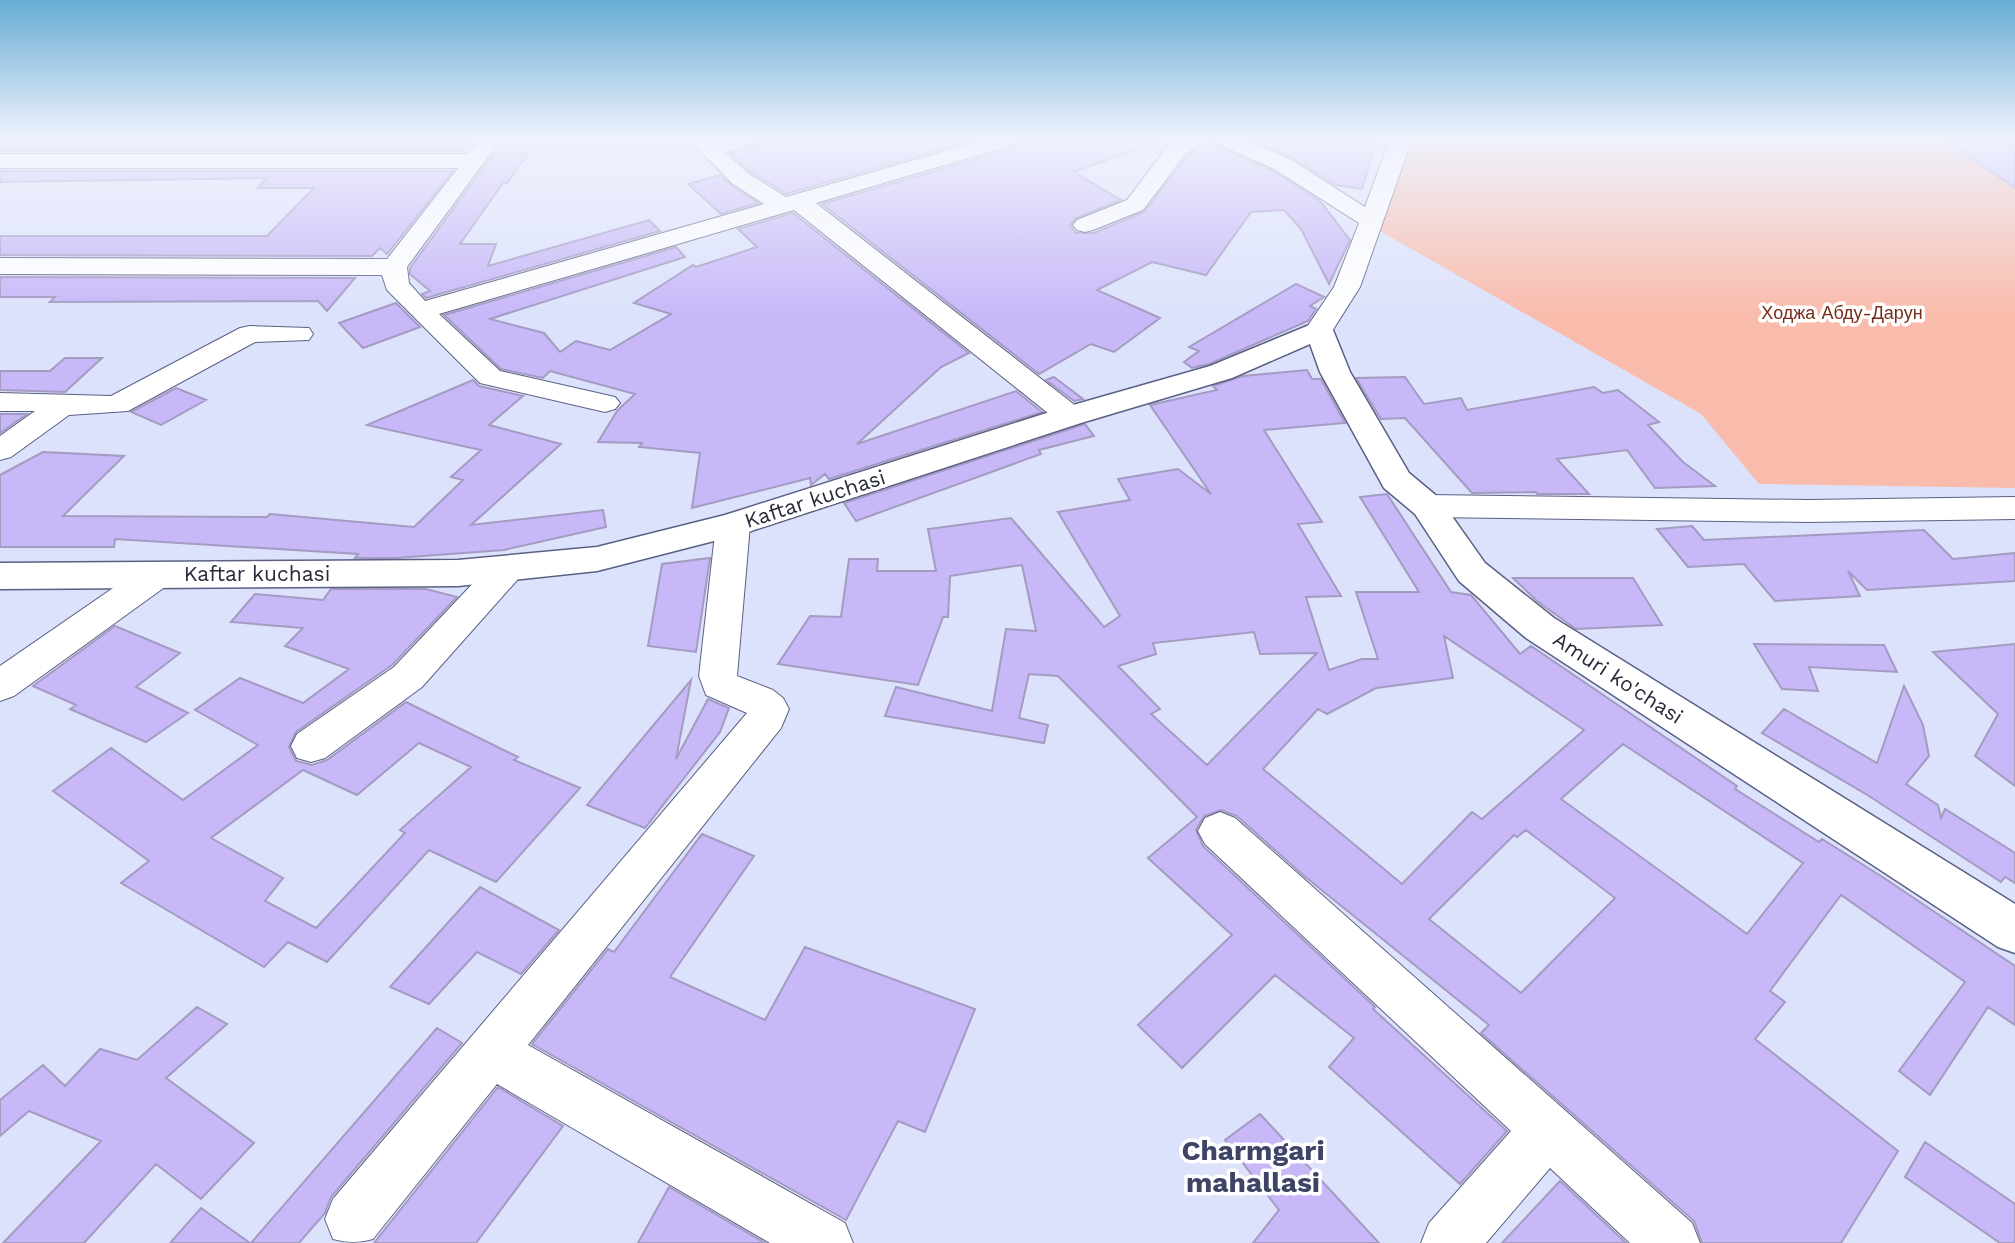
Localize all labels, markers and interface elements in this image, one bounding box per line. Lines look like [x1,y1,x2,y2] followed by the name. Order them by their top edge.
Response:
[1761,302,1923,323] park label: Ходжа Абду-Дарун
[741,464,888,533] street label: Kaftar kuchasi
[184,561,330,586] street label: Kaftar kuchasi
[1549,626,1688,729] street label: Amuri ko'chasi
[1181,1134,1325,1199] district label: Charmgari mahallasi

